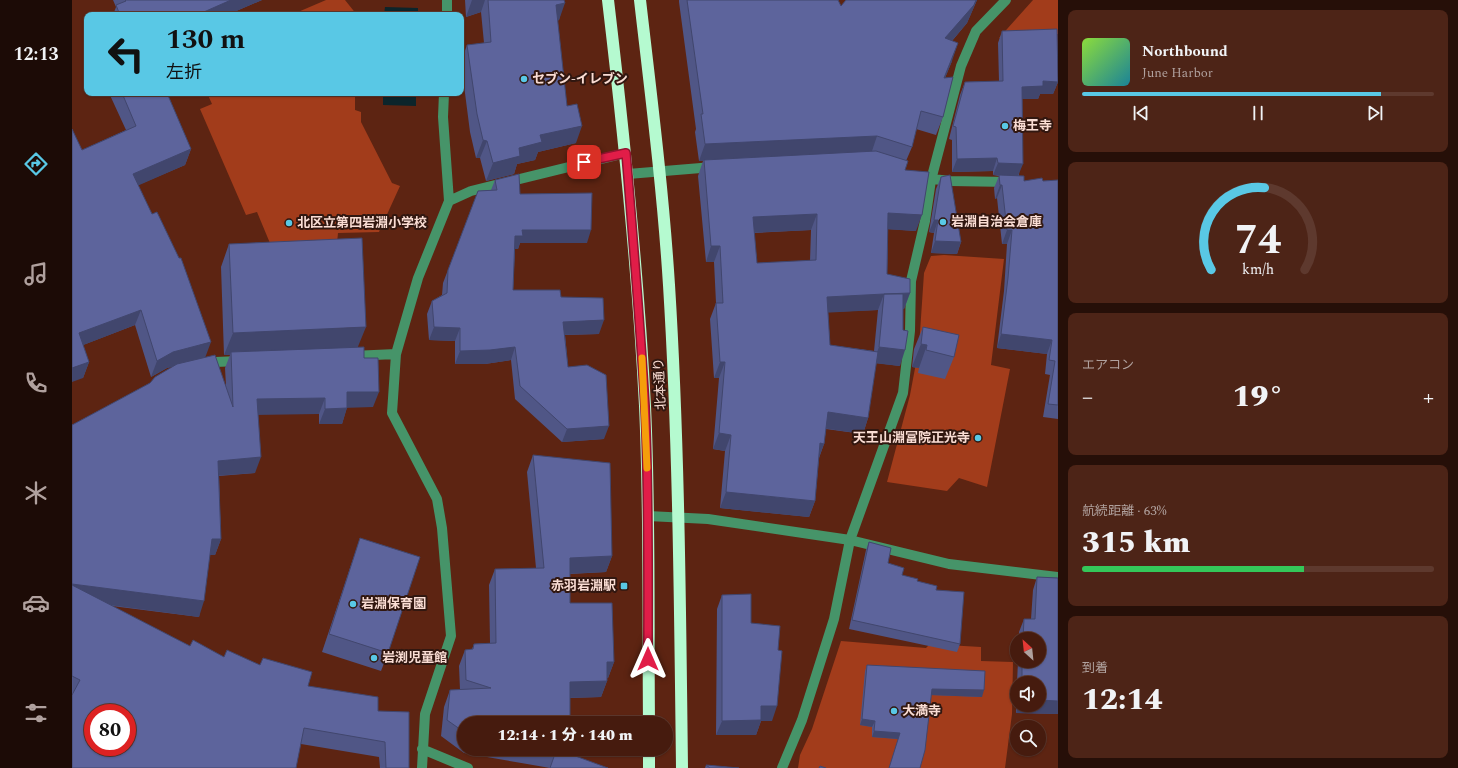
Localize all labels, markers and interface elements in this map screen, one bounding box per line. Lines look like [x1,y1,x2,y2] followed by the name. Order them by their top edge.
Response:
[166,18,245,61] text: 130 m
[100,28,152,80] icon: left
[1142,40,1228,63] text: Northbound
[13,41,59,68] text: 12:13
[166,59,202,86] text: 左折
[1142,63,1213,83] text: June Harbor
[532,69,628,89] place label: セブン-イレブン
[519,74,529,84] marker: セブン-イレブン
[1130,102,1152,124] icon: previous
[1247,102,1269,124] icon: pause
[1364,102,1386,124] icon: next
[1013,116,1052,136] place label: 梅王寺
[1000,121,1010,131] marker: 梅王寺
[567,145,601,179] pin
[22,150,50,178] icon: directions
[573,151,595,173] icon: arrive
[1235,209,1281,272] text: 74
[951,212,1042,232] place label: 岩淵自治会倉庫
[297,213,427,233] place label: 北区立第四岩淵小学校
[938,217,948,227] marker: 岩淵自治会倉庫
[284,218,294,228] marker: 北区立第四岩淵小学校
[1242,259,1274,281] text: km/h
[22,260,50,288] icon: music
[1082,355,1134,375] text: エアコン
[649,358,671,410] street label: 北本通り
[22,369,50,397] icon: phone
[1233,374,1284,420] text: 19°
[1082,381,1093,414] text: −
[1423,381,1434,414] text: +
[853,428,970,448] place label: 天王山淵富院正光寺
[973,433,983,443] marker: 天王山淵富院正光寺
[22,479,50,507] icon: climate
[1082,501,1167,521] text: 航続距離 · 63%
[1082,520,1190,566] text: 315 km
[551,576,616,596] place label: 赤羽岩淵駅
[619,581,629,591] marker: 赤羽岩淵駅
[22,589,50,617] icon: car
[361,594,426,614] place label: 岩淵保育園
[348,599,358,609] marker: 岩淵保育園
[1010,632,1046,668] north arrow
[1010,632,1046,756] map controls
[627,638,669,680] position arrow
[382,648,447,668] place label: 岩渕児童館
[369,653,379,663] marker: 岩渕児童館
[1082,658,1108,678] text: 到着
[1010,676,1046,712] button: sound
[1082,677,1162,723] text: 12:14
[22,699,50,727] icon: filters
[902,701,941,721] place label: 大満寺
[84,704,136,756] speed limit sign: 80
[889,706,899,716] marker: 大満寺
[1010,720,1046,756] button: search
[497,724,633,747] text: 12:14 · 1 分 · 140 m

